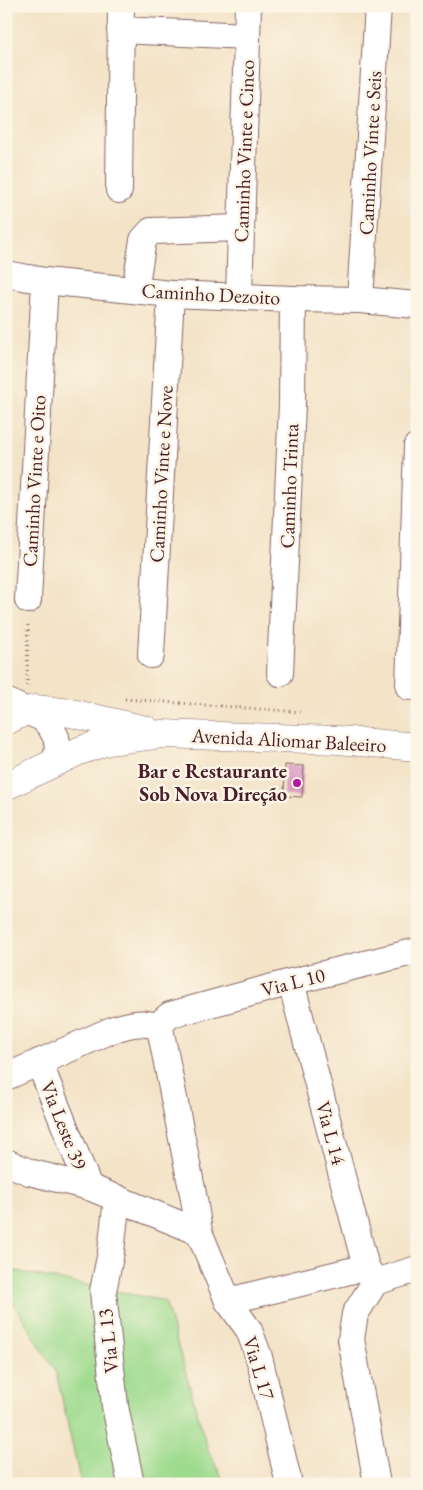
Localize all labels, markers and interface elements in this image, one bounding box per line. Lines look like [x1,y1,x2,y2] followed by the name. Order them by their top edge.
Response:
[228,59,260,243] street label: Caminho Vinte e Cinco
[353,70,387,236] street label: Caminho Vinte e Seis
[141,277,281,311] street label: Caminho Dezoito
[143,385,179,563] street label: Caminho Vinte e Nove
[17,394,51,568] street label: Caminho Vinte e Oito
[274,423,304,549] street label: Caminho Trinta
[190,722,387,758] street label: Avenida Aliomar Baleeiro
[138,758,287,807] place label: Bar e Restaurante Sob Nova Direção
[291,777,303,789] marker: Bar e Restaurante Sob Nova Direção
[258,961,328,1002] street label: Via L 10
[35,1077,94,1173] street label: Via Leste 39
[310,1098,352,1168] street label: Via L 14
[92,1307,124,1375] street label: Via L 13
[237,1333,281,1403] street label: Via L 17

